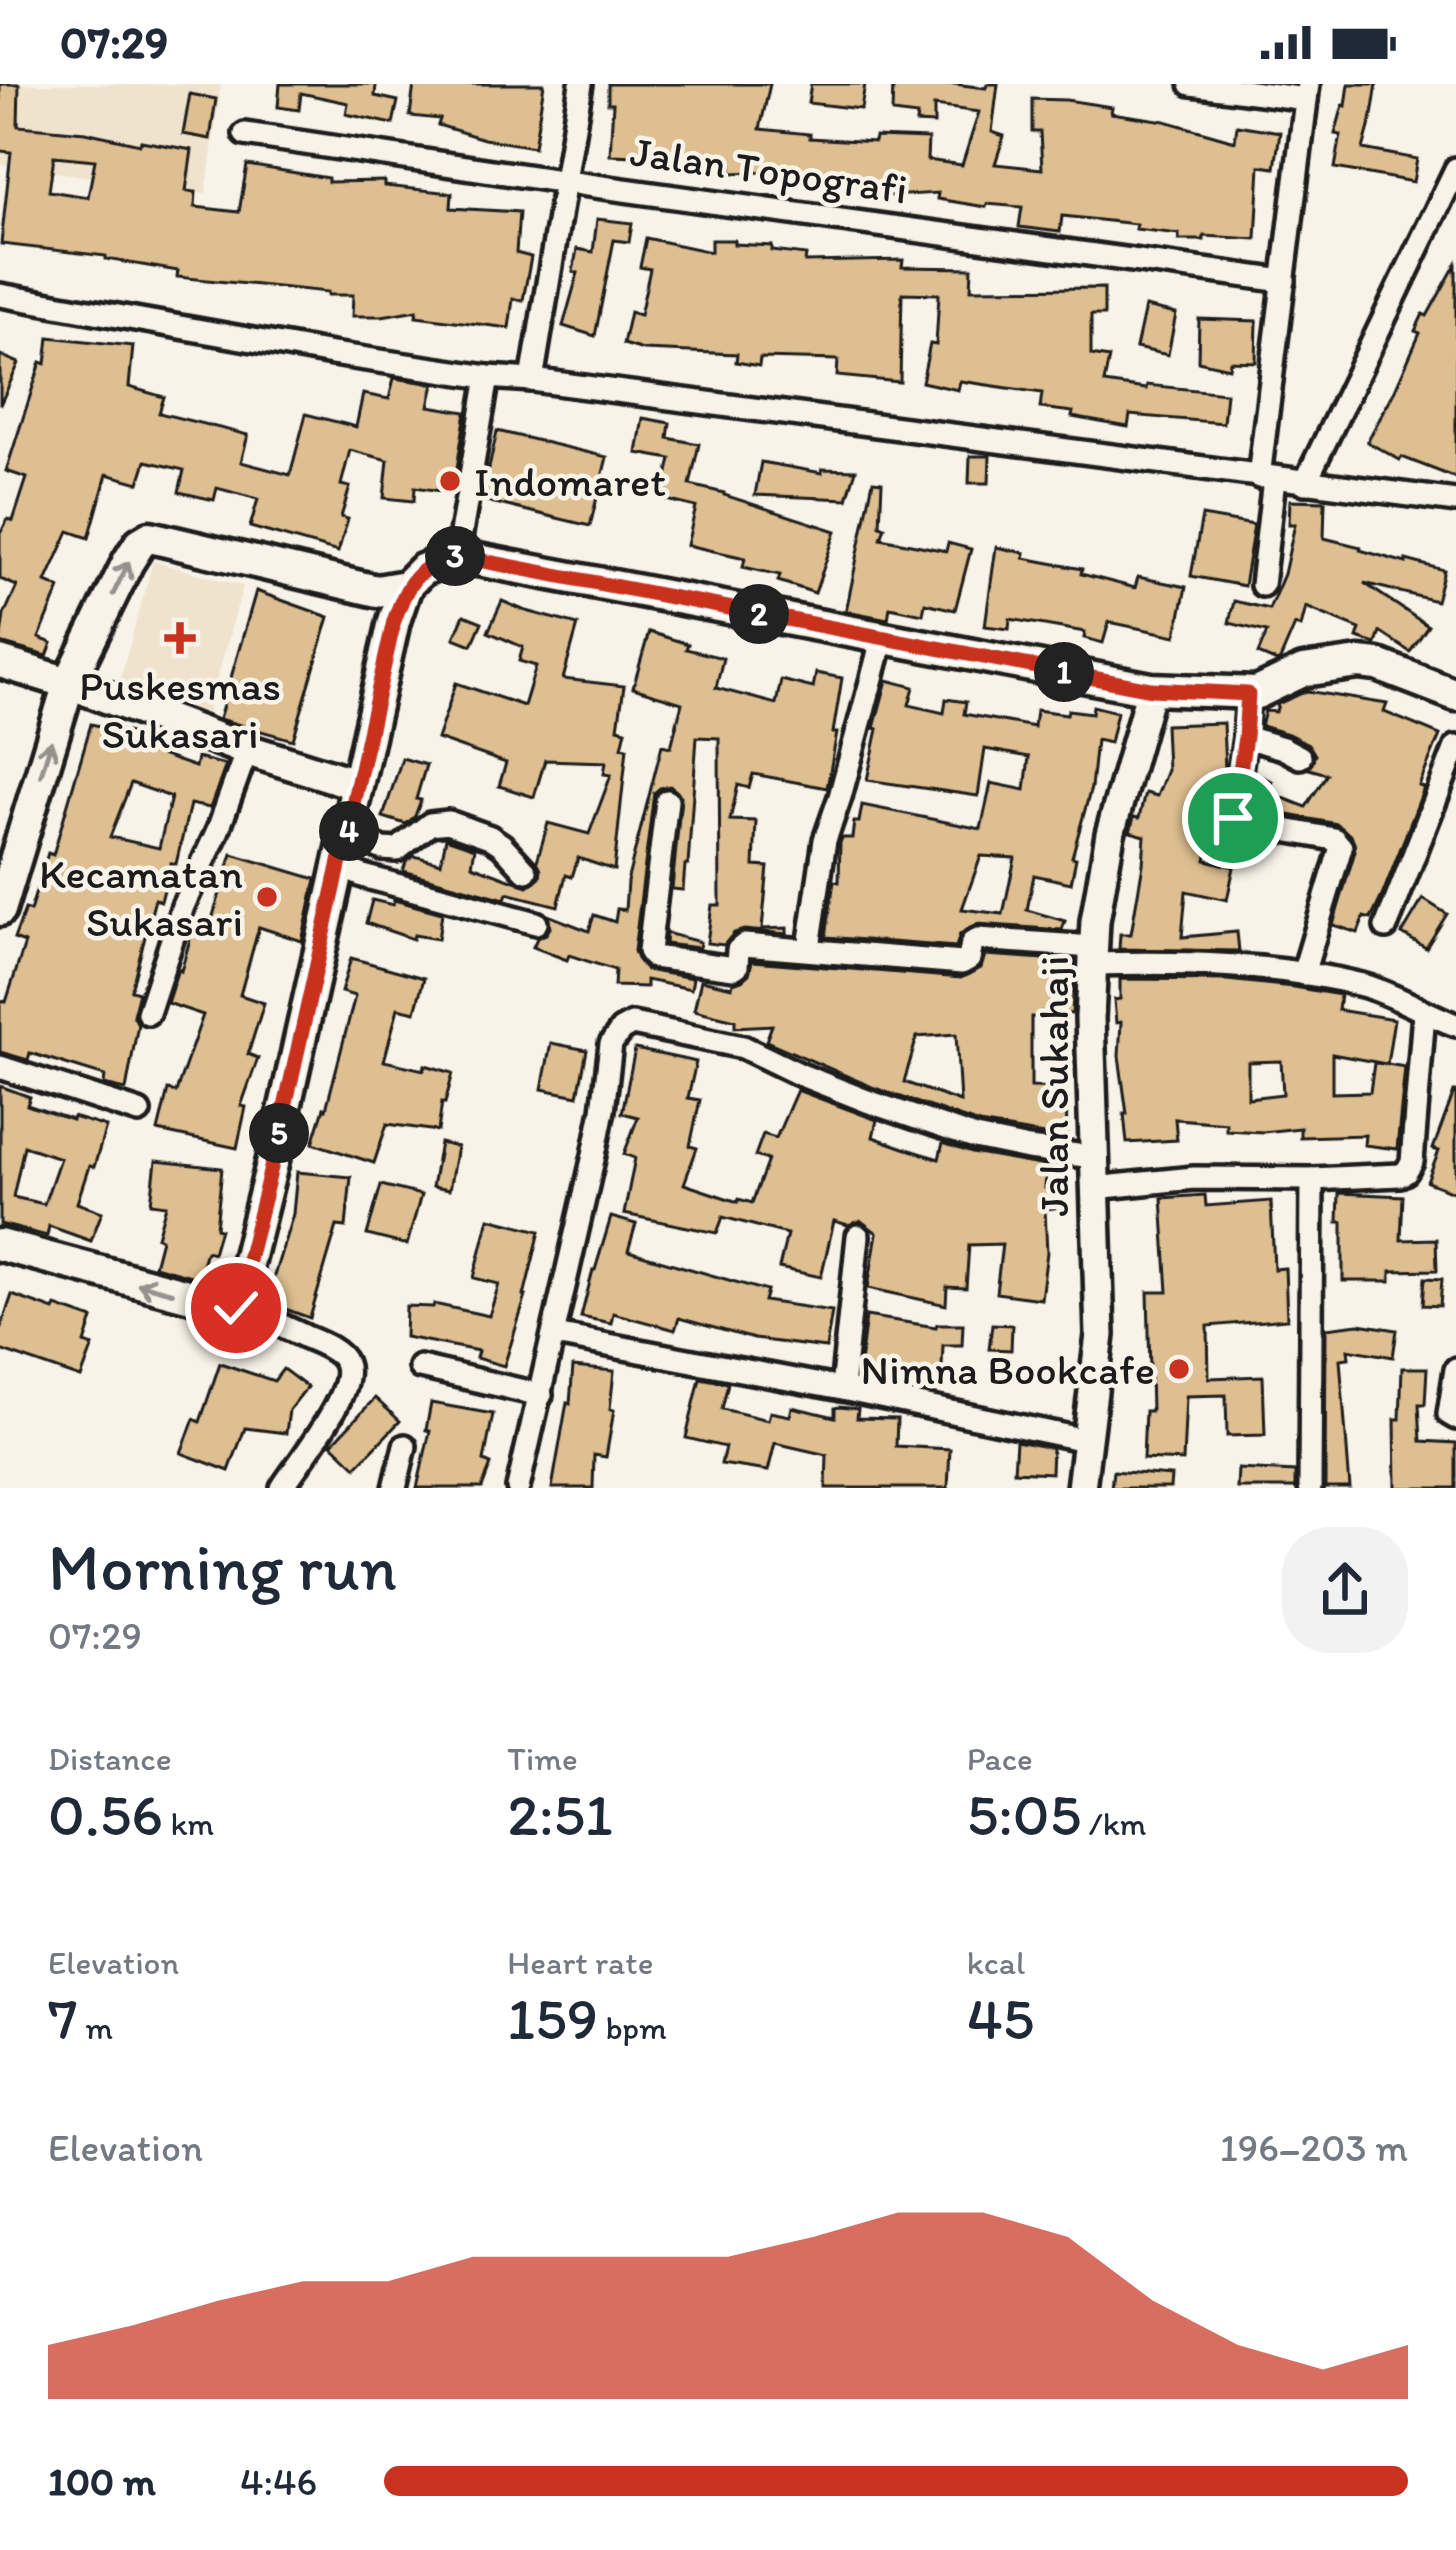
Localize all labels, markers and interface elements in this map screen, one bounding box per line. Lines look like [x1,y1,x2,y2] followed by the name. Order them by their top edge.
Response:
[60,15,168,69] text: 07:29
[627,125,911,215] street label: Jalan Topografi
[474,456,666,507] place label: Indomaret
[437,468,463,494] marker: Indomaret
[425,526,485,586] pin: 3
[446,536,464,575] text: 3
[110,561,133,596] one-way arrow
[729,584,789,644] pin: 2
[750,594,768,633] text: 2
[164,622,196,654] marker: Puskesmas Sukasari
[1034,642,1094,702] pin: 1
[1056,652,1072,691] text: 1
[79,660,281,759] place label: Puskesmas Sukasari
[36,740,58,778] one-way arrow
[1182,767,1284,869] pin
[1200,785,1266,851] icon: arrive
[319,801,379,861] pin: 4
[339,811,359,850] text: 4
[39,848,243,947] place label: Kecamatan Sukasari
[254,884,280,910] marker: Kecamatan Sukasari
[1028,956,1079,1216] street label: Jalan Sukahaji
[249,1103,309,1163] pin: 5
[270,1113,288,1152] text: 5
[185,1257,287,1359] pin
[136,1275,174,1297] one-way arrow
[203,1275,269,1341] icon: check
[861,1344,1155,1395] place label: Nimna Bookcafe
[1166,1356,1192,1382] marker: Nimna Bookcafe
[48,1527,397,1607] text: Morning run
[1282,1527,1408,1653] button: share
[48,1612,142,1659] text: 07:29
[48,1739,172,1778] text: Distance
[507,1739,578,1778] text: Time
[967,1739,1033,1778] text: Pace
[48,1778,163,1850] text: 0.56
[507,1778,613,1850] text: 2:51
[967,1778,1081,1850] text: 5:05
[163,1804,214,1843] text: km
[1081,1804,1146,1843] text: /km
[48,1943,179,1982] text: Elevation
[507,1943,653,1982] text: Heart rate
[967,1943,1025,1982] text: kcal
[48,1982,78,2054] text: 7
[507,1982,598,2054] text: 159
[967,1982,1034,2054] text: 45
[78,2008,113,2047] text: m
[598,2008,667,2047] text: bpm
[48,2124,203,2171] text: Elevation
[1220,2124,1408,2171] text: 196–203 m
[48,2458,156,2505] text: 100 m
[240,2458,317,2505] text: 4:46

